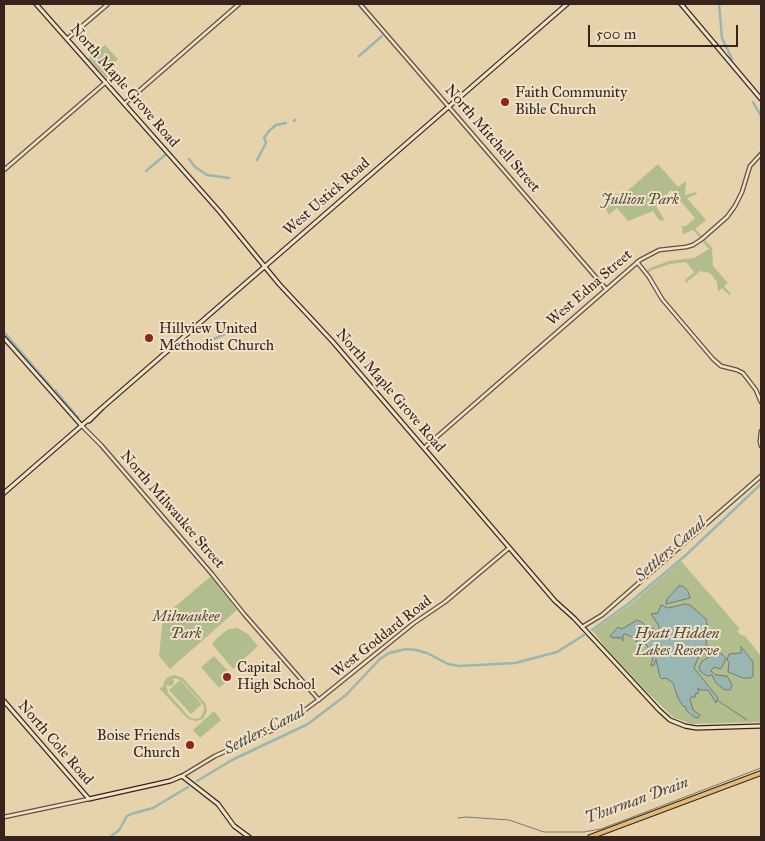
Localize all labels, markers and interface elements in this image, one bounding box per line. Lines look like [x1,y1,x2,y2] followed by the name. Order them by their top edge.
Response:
[590,15,740,47] scale bar
[65,21,183,151] street label: North Maple Grove Road
[596,25,636,43] text: 500 m
[440,81,544,197] street label: North Mitchell Street
[515,84,627,119] place label: Faith Community Bible Church
[499,96,511,108] marker: Faith Community Bible Church
[280,155,374,239] street label: West Ustick Road
[601,191,679,209] park label: Jullion Park
[544,246,636,330] street label: West Edna Street
[159,320,274,355] place label: Hillview United Methodist Church
[331,326,449,456] street label: North Maple Grove Road
[143,332,155,344] marker: Hillview United Methodist Church
[116,447,228,573] street label: North Milwaukee Street
[631,514,711,586] water label: Settlers Canal
[328,592,436,682] street label: West Goddard Road
[152,608,220,643] park label: Milwaukee Park
[635,625,719,660] park label: Hyatt Hidden Lakes Reserve
[237,659,315,694] place label: Capital High School
[221,671,233,683] marker: Capital High School
[13,697,97,789] street label: North Cole Road
[221,702,309,760] water label: Settlers Canal
[97,727,180,762] place label: Boise Friends Church
[184,739,196,751] marker: Boise Friends Church
[583,773,691,829] water label: Thurman Drain

